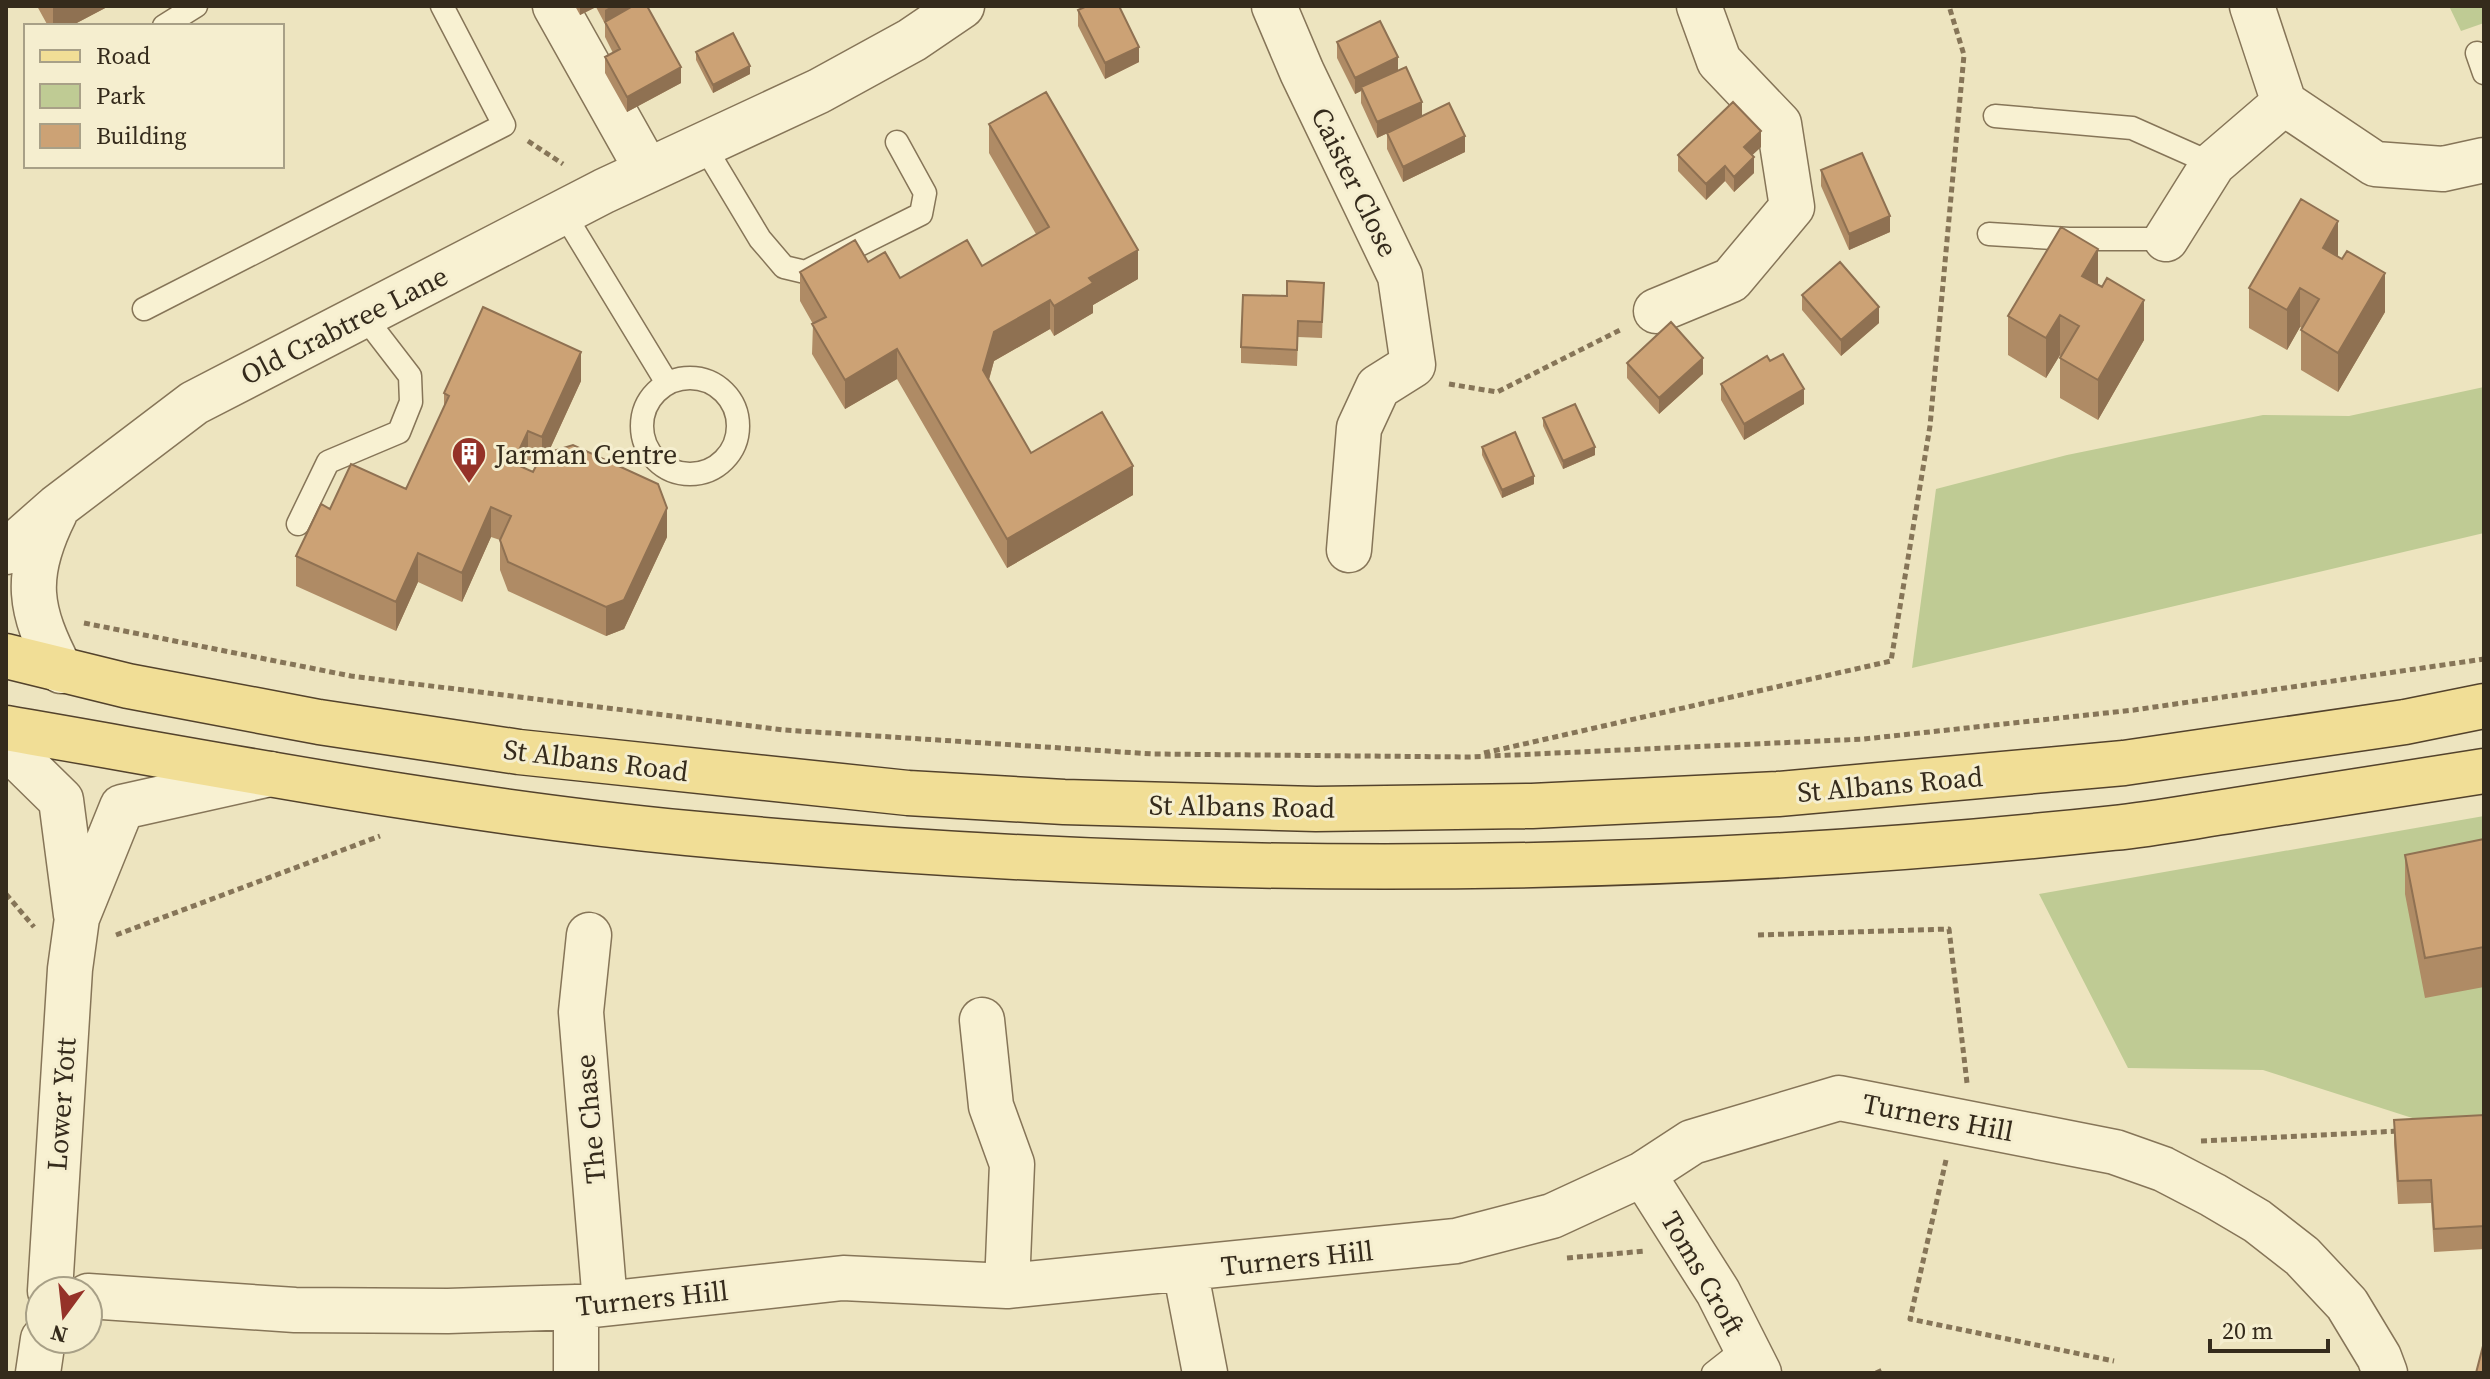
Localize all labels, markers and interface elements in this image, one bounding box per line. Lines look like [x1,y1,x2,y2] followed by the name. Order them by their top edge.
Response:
[24,24,284,168] legend
[96,39,151,72] text: Road
[96,79,146,112] text: Park
[1302,101,1408,263] street label: Caister Close
[96,119,187,152] text: Building
[234,256,454,394] street label: Old Crabtree Lane
[450,435,488,485] building icon: Jarman Centre
[494,435,677,473] place label: Jarman Centre
[501,730,691,790] street label: St Albans Road
[1796,757,1984,811] street label: St Albans Road
[1149,785,1335,827] street label: St Albans Road
[37,1035,85,1172] street label: Lower Yott
[565,1053,615,1185] street label: The Chase
[1859,1084,2017,1150] street label: Turners Hill
[1652,1204,1754,1342] street label: Toms Croft
[1219,1231,1375,1285] street label: Turners Hill
[574,1271,730,1325] street label: Turners Hill
[24,1275,104,1355] north arrow
[2210,1303,2328,1353] scale bar
[2222,1314,2273,1347] text: 20 m
[47,1318,70,1351] text: N

